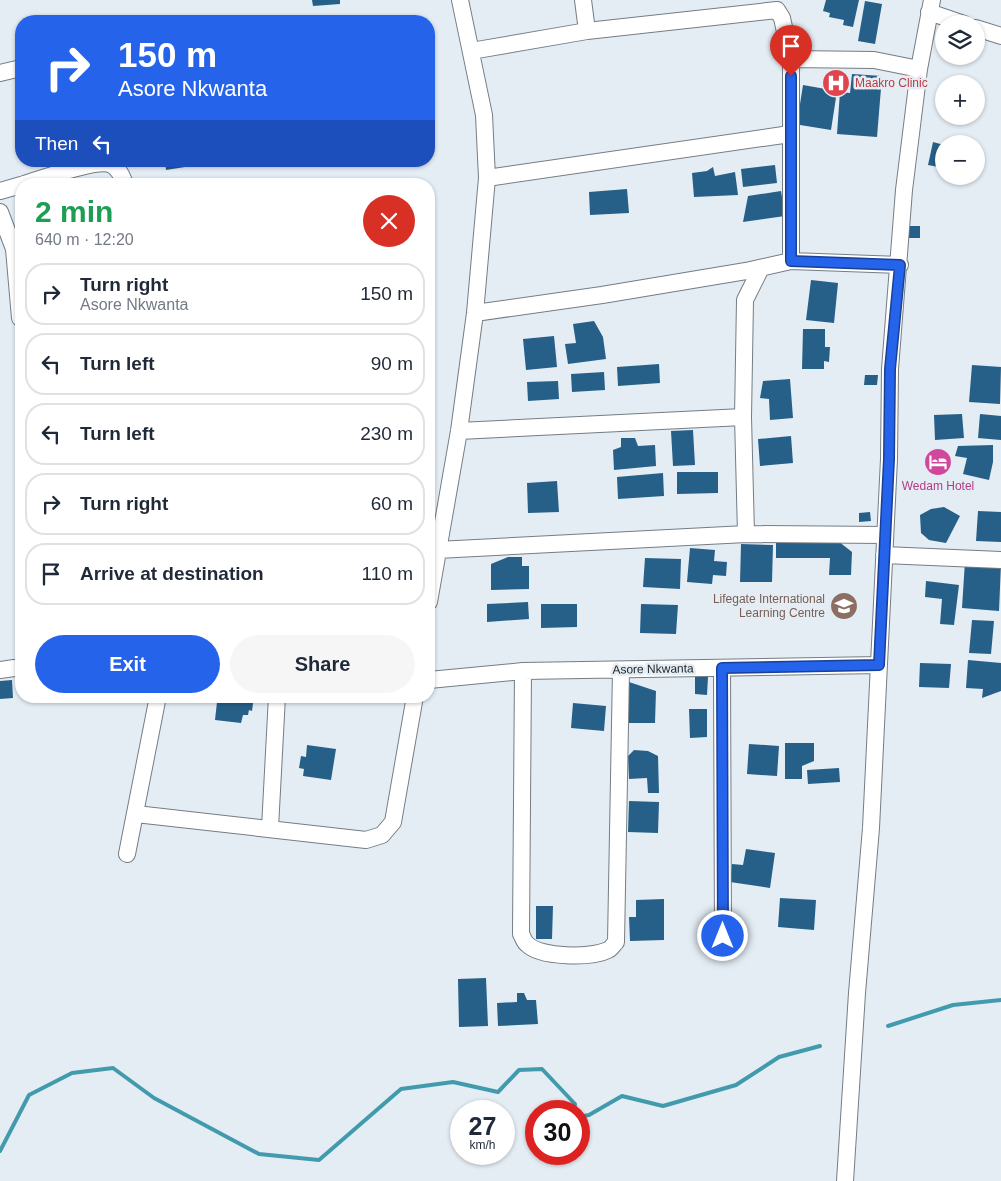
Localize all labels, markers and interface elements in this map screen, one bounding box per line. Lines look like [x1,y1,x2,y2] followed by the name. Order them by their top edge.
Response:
[935,15,985,185] map controls
[935,15,985,65] button: layers
[770,25,812,76] pin
[777,32,805,60] icon: arrive
[35,35,100,100] icon: right
[118,35,217,74] text: 150 m
[821,68,851,98] hospital icon: Maakro Clinic
[935,75,985,125] button: +
[118,76,267,101] text: Asore Nkwanta
[855,76,928,90] place label: Maakro Clinic
[88,130,116,158] icon: left
[35,133,78,154] text: Then
[935,135,985,185] button: −
[35,195,113,228] text: 2 min
[363,195,415,247] button: close
[35,231,134,248] text: 640 m · 12:20
[80,274,168,295] text: Turn right
[37,280,65,308] icon: right
[360,283,413,304] text: 150 m
[80,296,189,313] text: Asore Nkwanta
[37,350,65,378] icon: left
[80,353,155,374] text: Turn left
[371,353,413,374] text: 90 m
[37,420,65,448] icon: left
[80,423,155,444] text: Turn left
[360,423,413,444] text: 230 m
[923,447,953,477] hotel icon: Wedam Hotel
[902,479,974,493] place label: Wedam Hotel
[37,490,65,518] icon: right
[80,493,168,514] text: Turn right
[371,493,413,514] text: 60 m
[37,560,65,588] icon: arrive
[80,563,264,584] text: Arrive at destination
[362,563,413,584] text: 110 m
[829,591,859,621] school or university icon: Lifegate International Learning Centre
[713,592,825,620] place label: Lifegate International Learning Centre
[35,635,220,693] button: Exit
[230,635,415,693] button: Share
[612,661,694,677] street label: Asore Nkwanta
[696,909,748,961] position arrow
[525,1100,590,1165] speed limit sign: 30
[469,1112,496,1140] text: 27
[469,1138,496,1152] text: km/h

